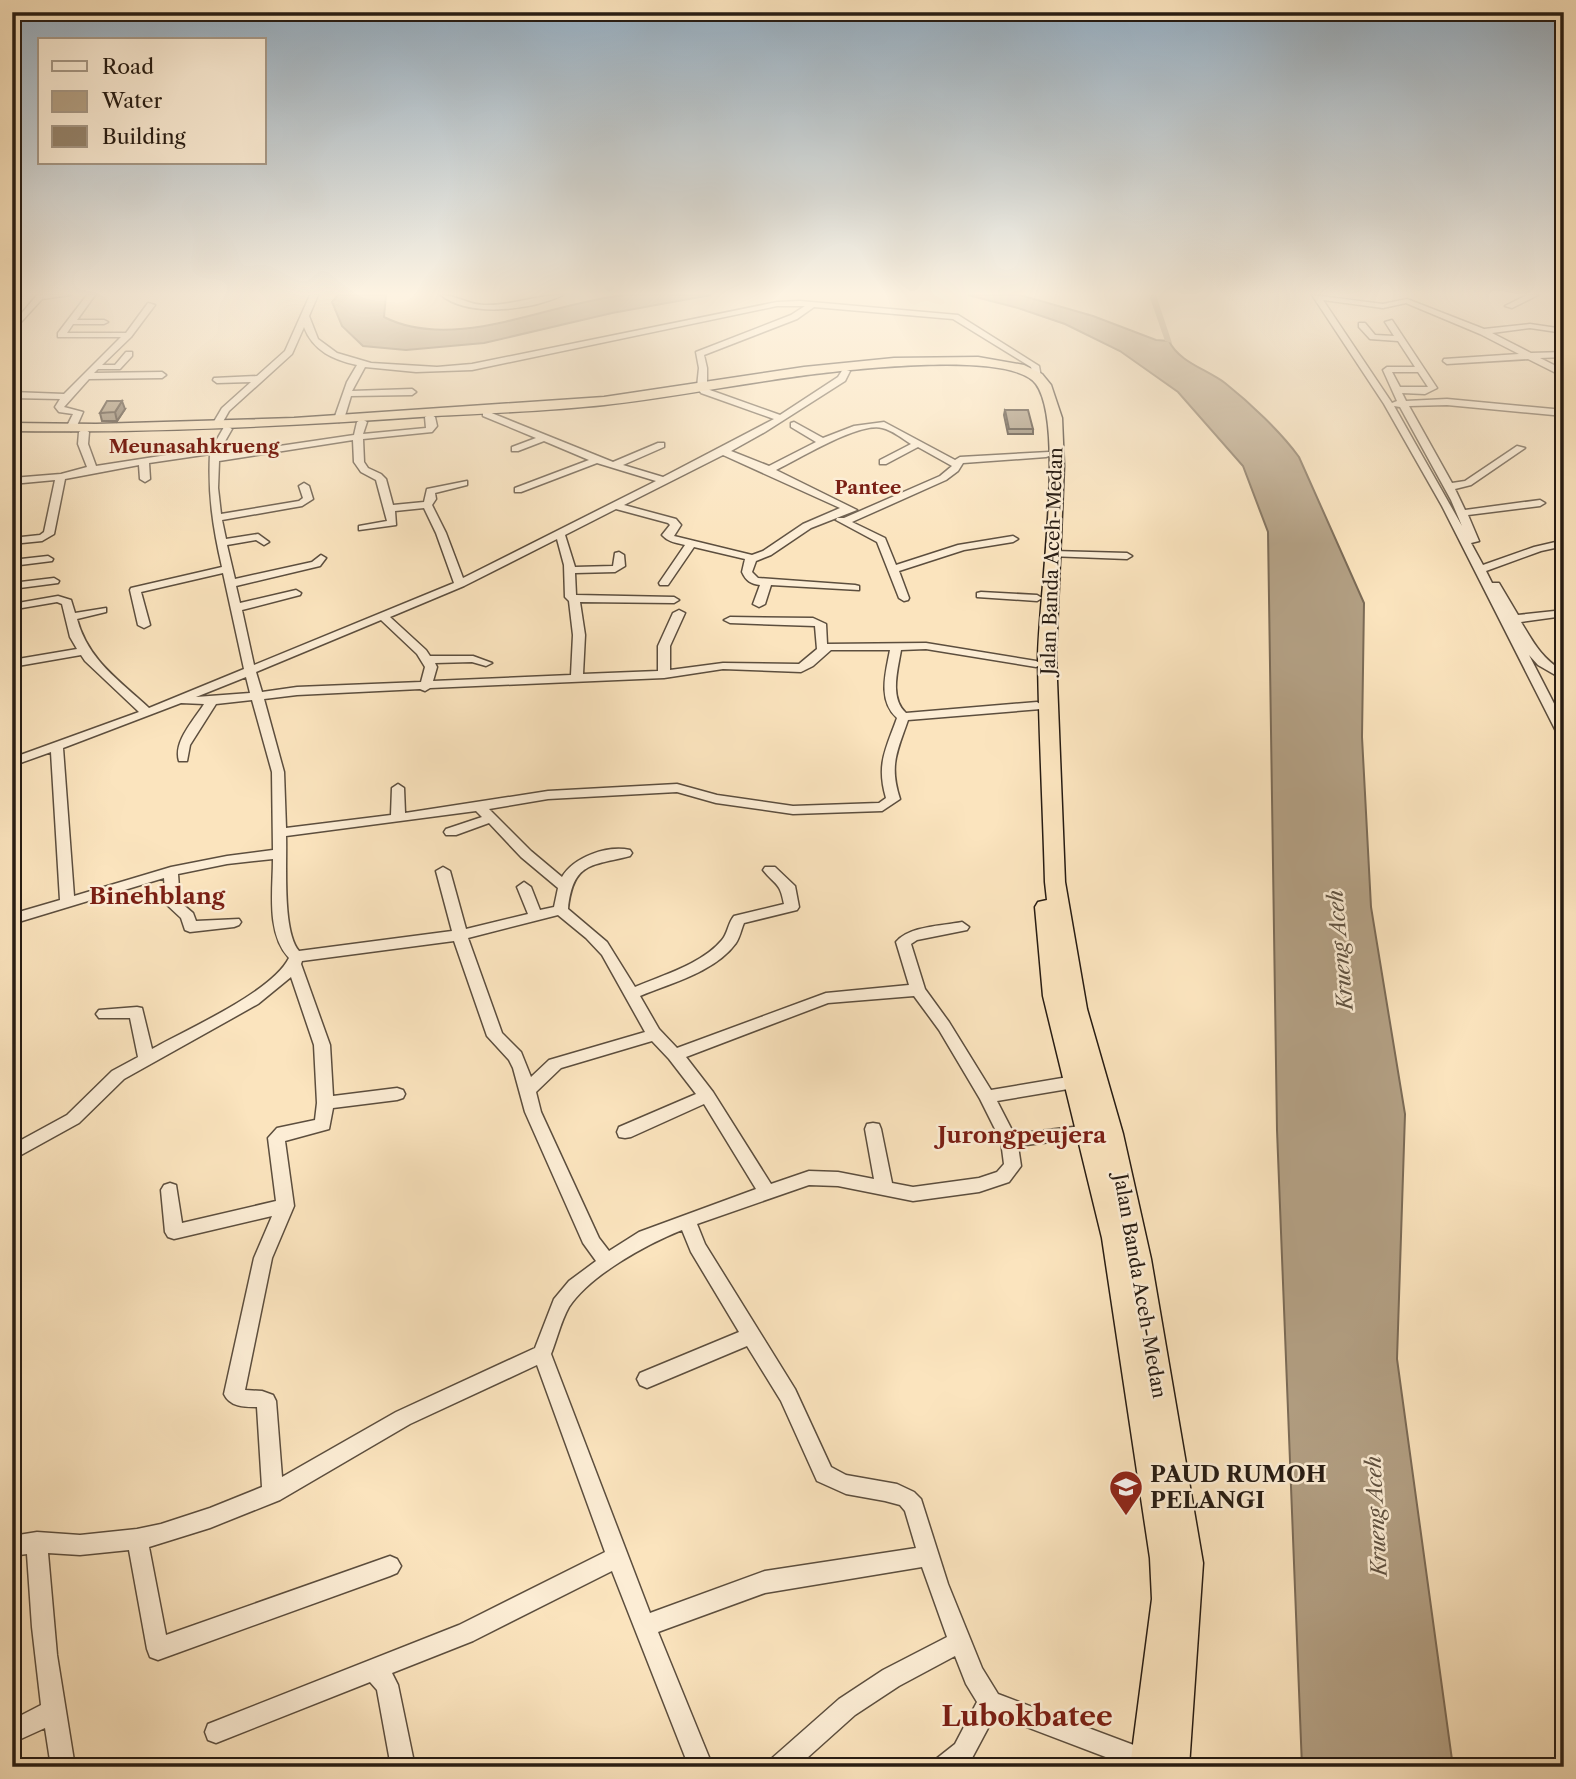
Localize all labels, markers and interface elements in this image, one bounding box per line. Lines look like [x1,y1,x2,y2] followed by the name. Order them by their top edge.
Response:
[38,38,266,164] legend
[102,54,154,79] text: Road
[101,88,162,113] text: Water
[102,124,187,149] text: Building
[109,435,280,458] district label: Meunasahkrueng
[1036,447,1067,678] street label: Jalan Banda Aceh-Medan
[835,476,901,499] district label: Pantee
[89,882,226,910] district label: Binehblang
[1322,889,1358,1013] water label: Krueng Aceh
[934,1121,1107,1149] district label: Jurongpeujera
[1108,1169,1171,1400] street label: Jalan Banda Aceh-Medan
[1360,1455,1392,1579] water label: Krueng Aceh
[1150,1460,1327,1514] place label: PAUD RUMOH PELANGI
[1107,1468,1145,1517] school or university icon: PAUD RUMOH PELANGI
[941,1699,1113,1733] district label: Lubokbatee

